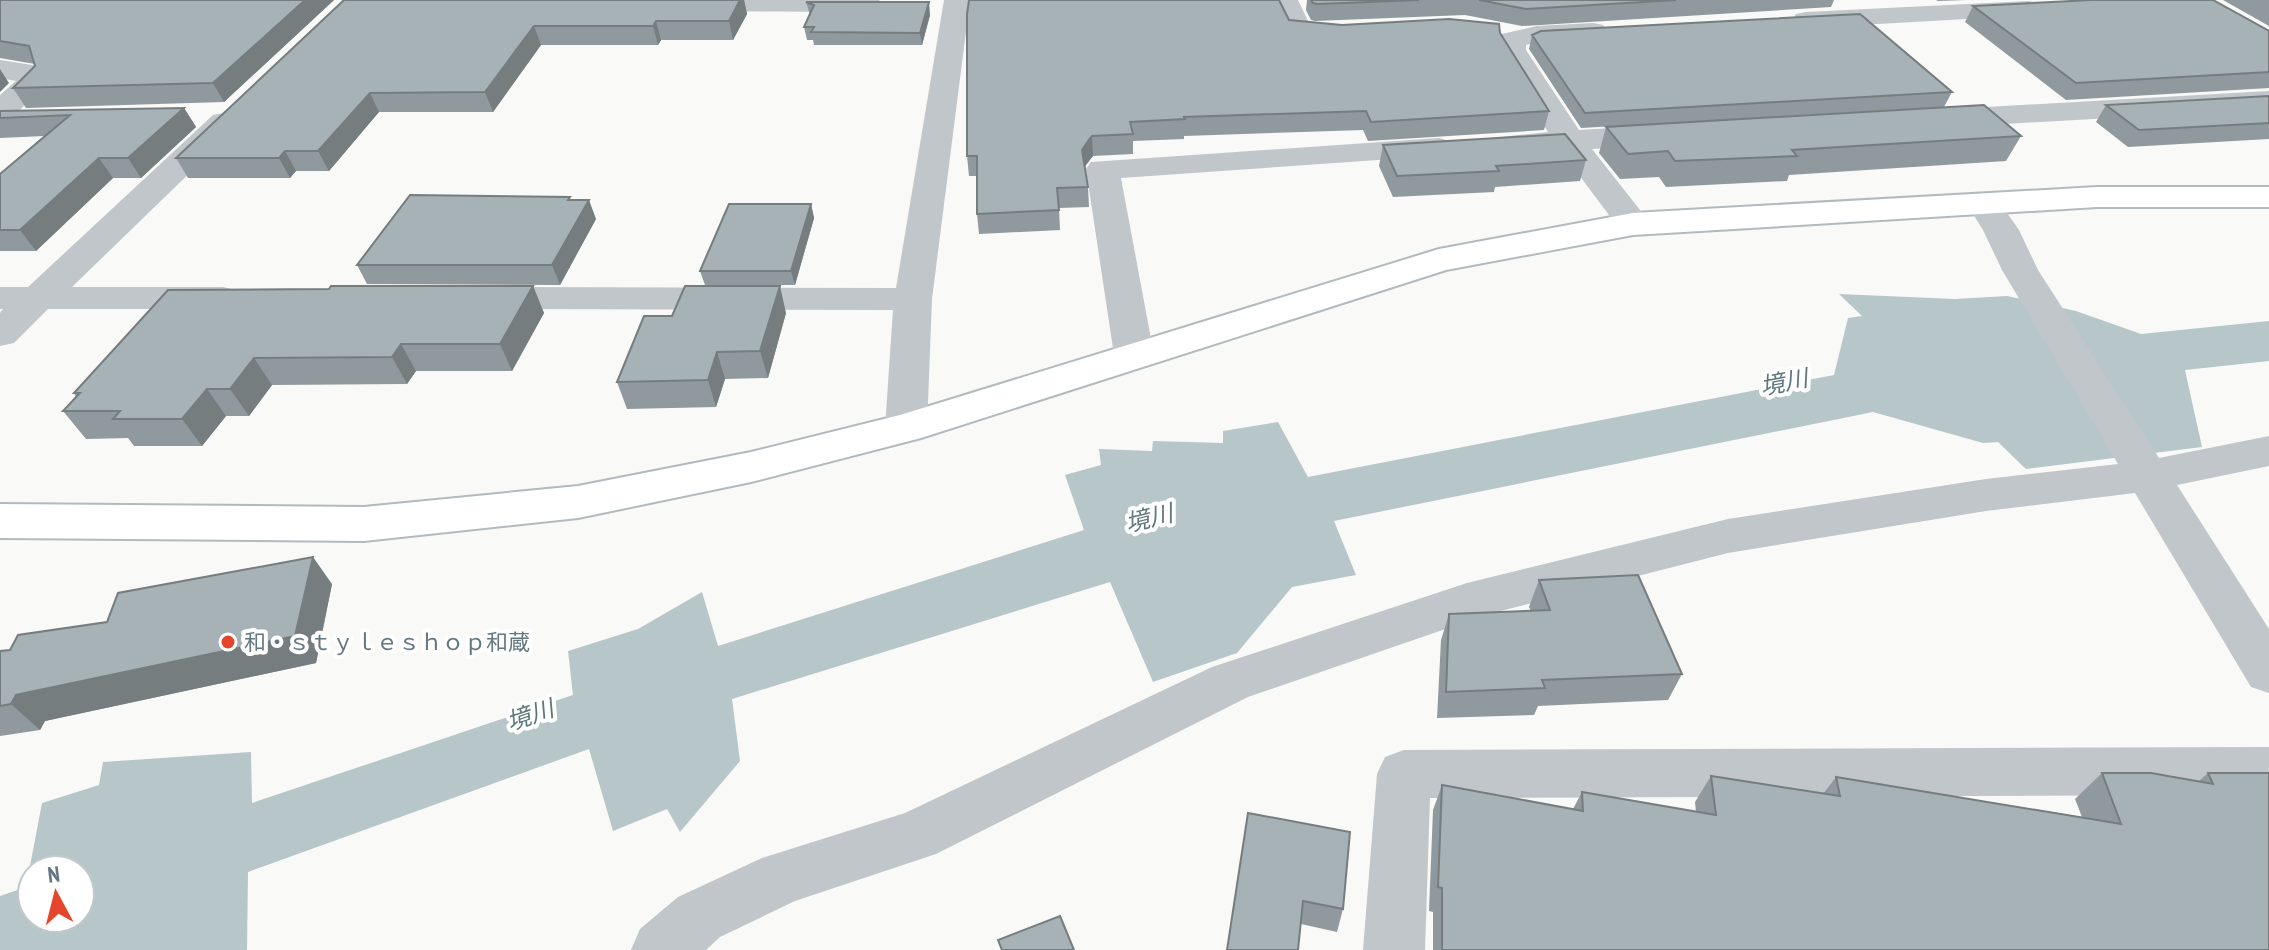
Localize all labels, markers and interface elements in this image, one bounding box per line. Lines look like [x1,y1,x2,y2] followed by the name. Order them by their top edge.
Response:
[1757,362,1813,402] water label: 境川
[1122,496,1179,539] water label: 境川
[244,628,530,656] place label: 和・ｓｔｙｌｅｓｈｏｐ和蔵
[219,633,237,651] marker: 和・ｓｔｙｌｅｓｈｏｐ和蔵
[502,692,561,737] water label: 境川
[16,854,96,934] north arrow
[46,860,61,889] text: N

